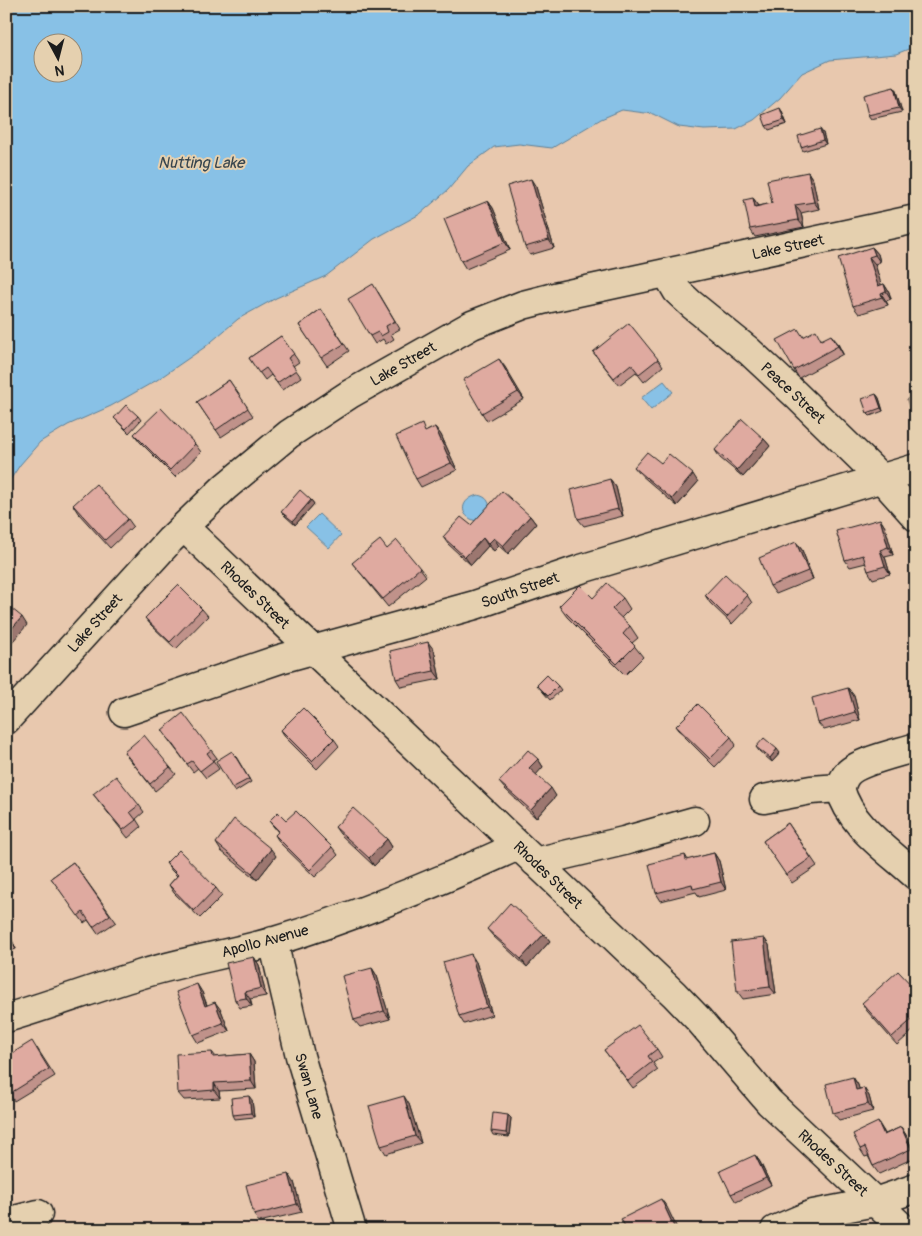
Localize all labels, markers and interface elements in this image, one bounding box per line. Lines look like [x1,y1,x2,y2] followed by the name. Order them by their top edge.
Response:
[32,32,82,82] north arrow
[54,61,65,79] text: N
[158,153,246,173] water label: Nutting Lake
[750,230,827,264] street label: Lake Street
[367,337,440,391] street label: Lake Street
[756,359,830,429] street label: Peace Street
[216,557,294,634] street label: Rhodes Street
[479,568,563,613] street label: South Street
[64,589,127,657] street label: Lake Street
[509,837,587,914] street label: Rhodes Street
[219,921,311,962] street label: Apollo Avenue
[290,1051,327,1122] street label: Swan Lane
[794,1126,872,1201] street label: Rhodes Street

